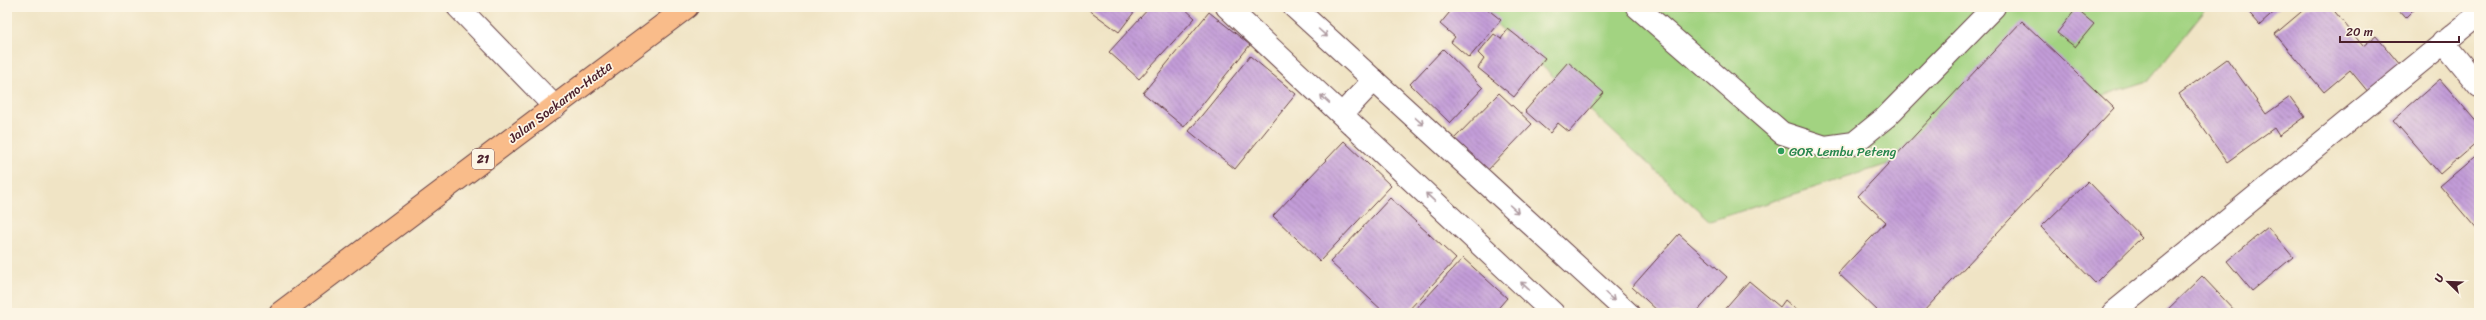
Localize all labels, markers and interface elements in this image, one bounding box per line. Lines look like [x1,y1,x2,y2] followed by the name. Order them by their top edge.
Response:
[2340,18,2459,44] scale bar
[2346,21,2373,43] text: 20 m
[1318,29,1328,38] one-way arrow
[502,55,618,150] street label: Jalan Soekarno-Hatta
[1320,94,1330,103] one-way arrow
[1413,116,1423,125] one-way arrow
[1789,140,1897,163] place label: GOR Lembu Peteng
[1776,146,1786,156] marker: GOR Lembu Peteng
[472,149,494,169] road number: 21
[1425,192,1435,202] one-way arrow
[1509,204,1519,213] one-way arrow
[2428,262,2468,302] north arrow
[2429,271,2450,285] text: U
[1520,281,1530,291] one-way arrow
[1605,292,1616,301] one-way arrow

